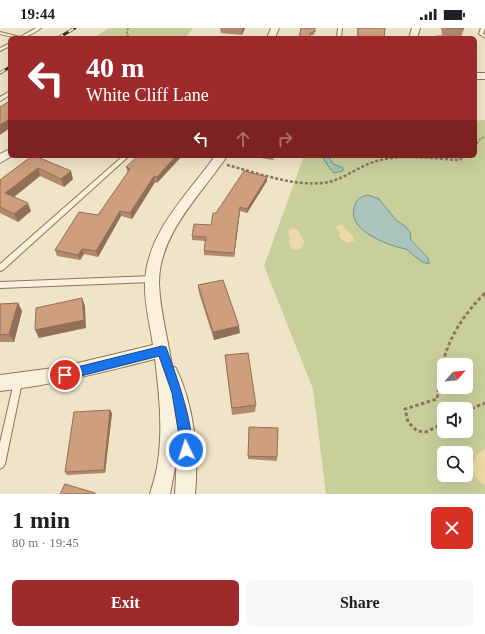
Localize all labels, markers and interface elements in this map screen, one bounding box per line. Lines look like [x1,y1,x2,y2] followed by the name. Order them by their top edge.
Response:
[20,6,55,22] text: 19:44
[20,52,72,104] icon: left
[86,52,144,83] text: 40 m
[86,85,209,105] text: White Cliff Lane
[190,128,212,150] icon: left
[232,128,254,150] icon: ahead
[274,128,296,150] icon: right
[48,358,82,392] pin
[437,358,473,394] north arrow
[437,358,473,482] map controls
[54,364,76,386] icon: arrive
[437,402,473,438] button: sound
[165,429,207,471] position arrow
[437,446,473,482] button: search
[12,507,70,533] text: 1 min
[431,507,473,549] button: close
[12,535,79,550] text: 80 m · 19:45
[12,580,239,626] button: Exit
[247,580,473,626] button: Share

